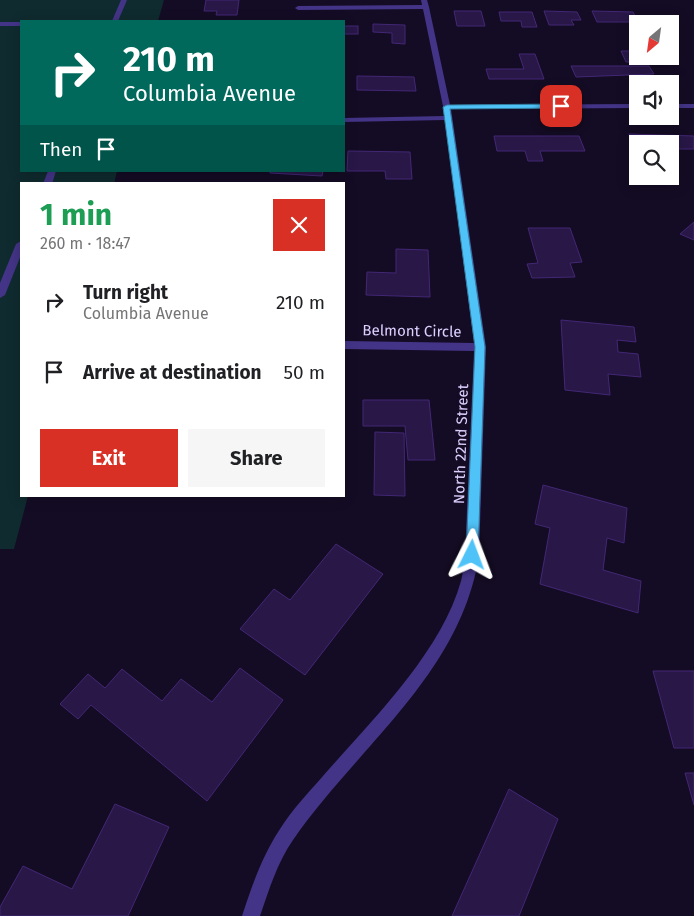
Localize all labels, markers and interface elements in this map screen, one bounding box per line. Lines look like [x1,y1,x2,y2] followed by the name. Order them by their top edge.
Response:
[629,15,679,65] north arrow
[629,15,679,185] map controls
[123,38,215,80] text: 210 m
[40,40,105,105] icon: right
[629,75,679,125] button: sound
[123,80,296,107] text: Columbia Avenue
[540,85,582,127] pin
[547,92,575,120] icon: arrive
[92,135,120,163] icon: arrive
[629,135,679,185] button: search
[40,138,82,161] text: Then
[40,197,112,233] text: 1 min
[273,199,325,251] button: close
[40,234,130,253] text: 260 m · 18:47
[83,281,168,304] text: Turn right
[40,288,68,316] icon: right
[276,291,325,314] text: 210 m
[83,304,209,323] text: Columbia Avenue
[362,321,462,341] street label: Belmont Circle
[40,358,68,386] icon: arrive
[83,361,262,384] text: Arrive at destination
[284,361,325,384] text: 50 m
[450,383,472,504] street label: North 22nd Street
[40,429,178,487] button: Exit
[188,429,325,487] button: Share
[445,528,497,580] position arrow

